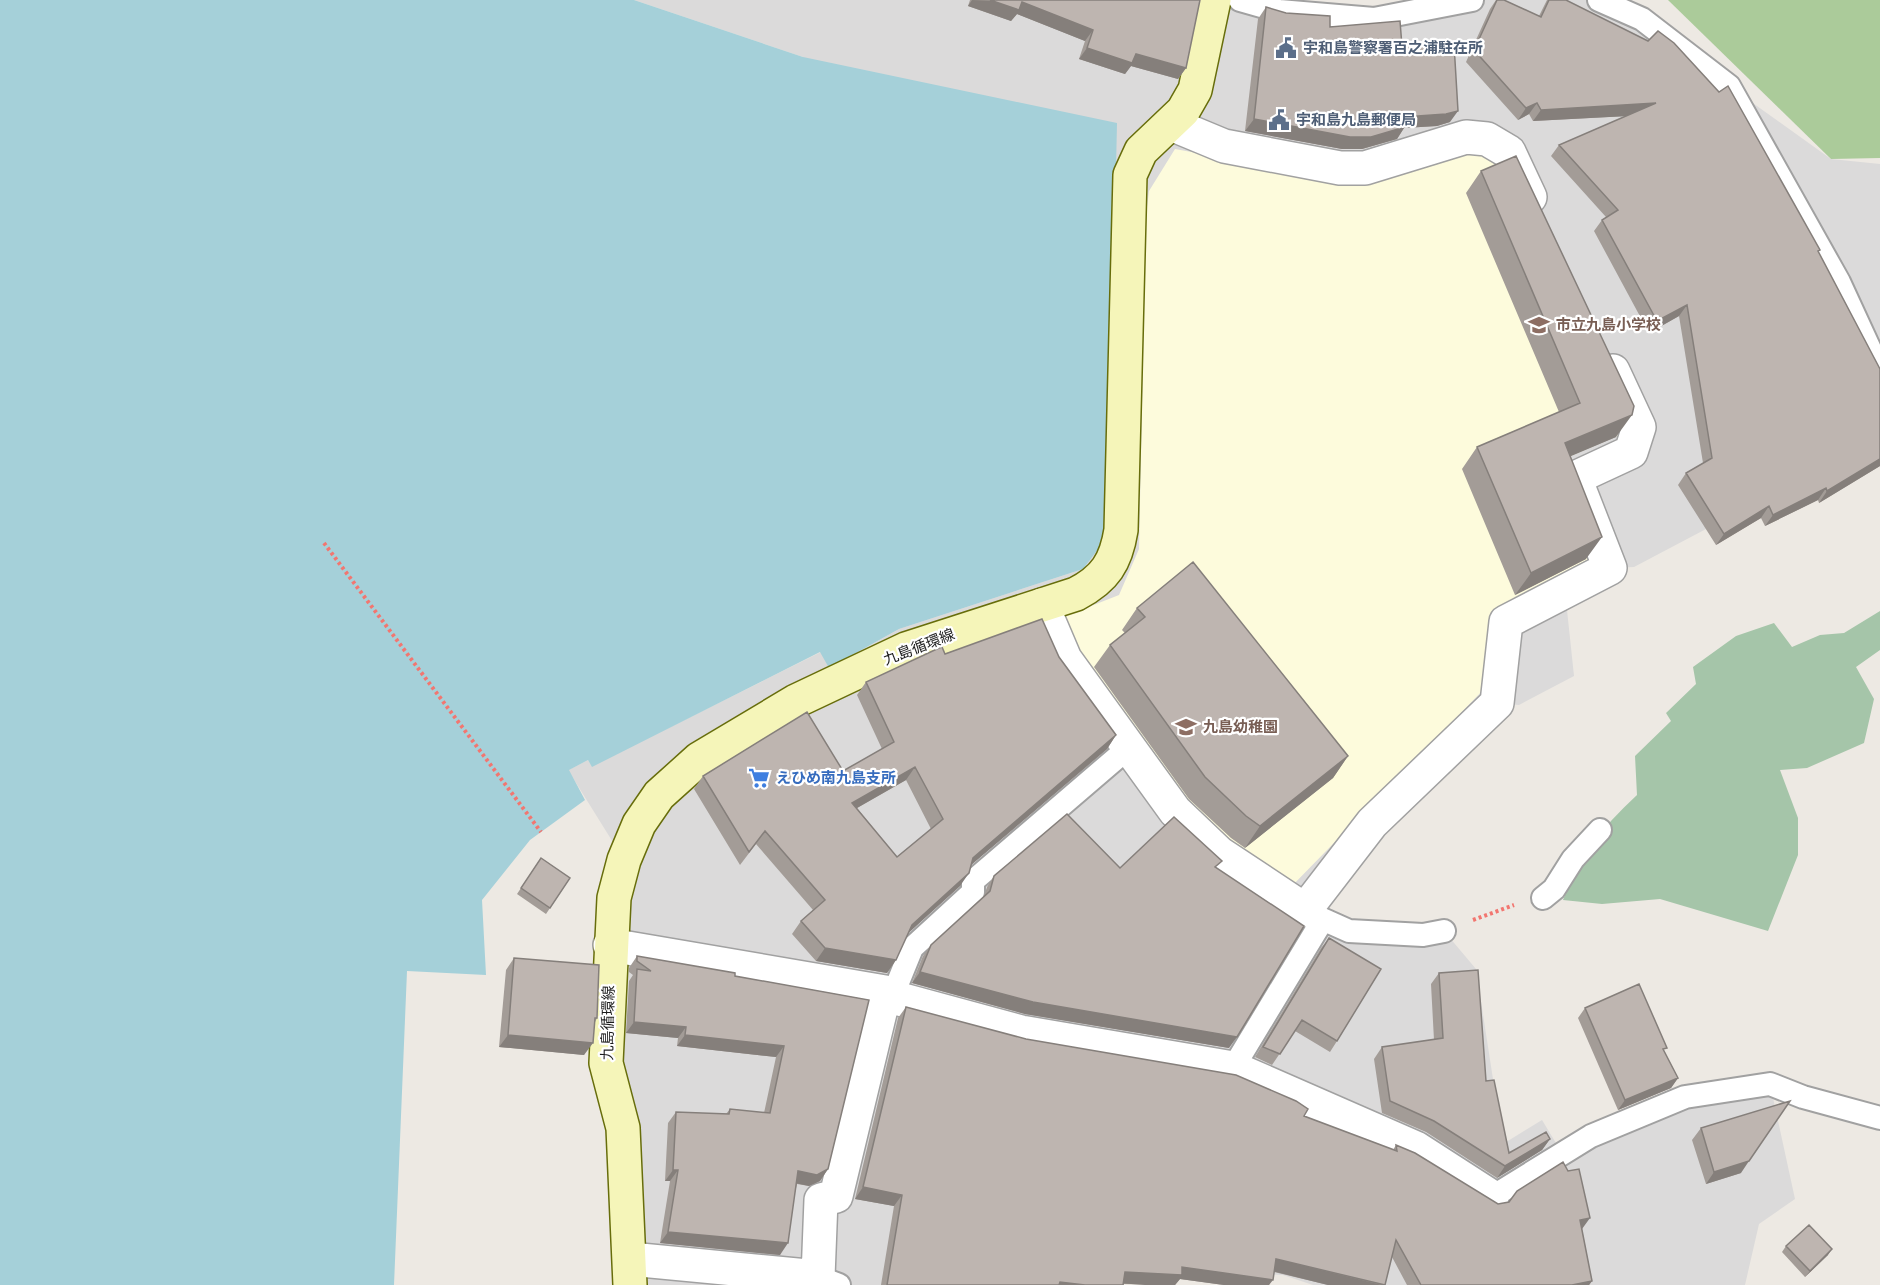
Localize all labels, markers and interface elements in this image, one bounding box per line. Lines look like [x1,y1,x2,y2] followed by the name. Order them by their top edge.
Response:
[1274,36,1298,60] public building icon: 宇和島警察署百之浦駐在所
[1303,38,1483,56] place label: 宇和島警察署百之浦駐在所
[1267,108,1291,132] public building icon: 宇和島九島郵便局
[1296,110,1416,128] place label: 宇和島九島郵便局
[1527,313,1551,337] school or university icon: 市立九島小学校
[1556,315,1661,333] place label: 市立九島小学校
[880,624,957,668] street label: 九島循環線
[1174,715,1198,739] school or university icon: 九島幼稚園
[1203,717,1278,735] place label: 九島幼稚園
[747,766,771,790] supermarket icon: えひめ南九島支所
[776,768,896,786] place label: えひめ南九島支所
[597,985,617,1061] street label: 九島循環線

